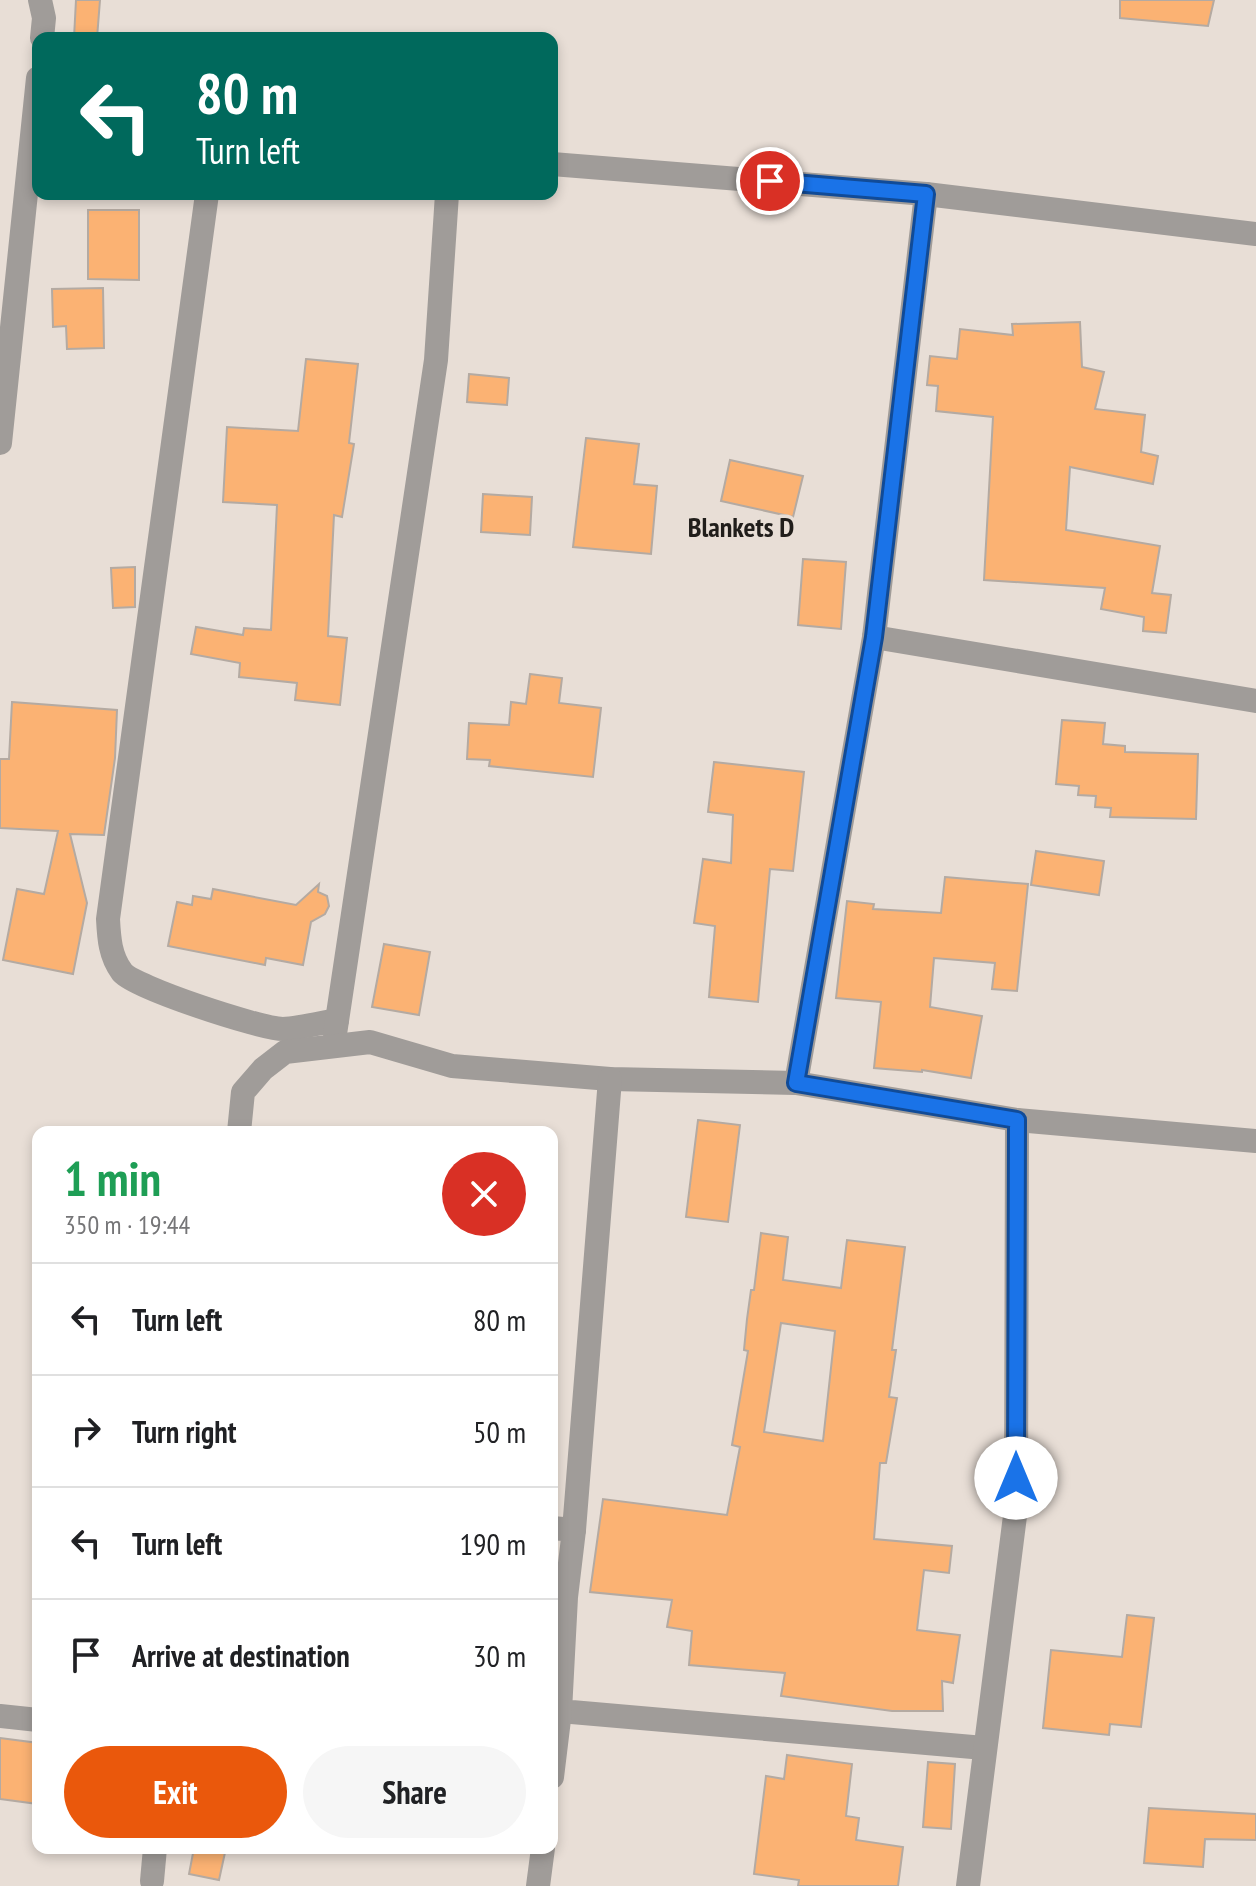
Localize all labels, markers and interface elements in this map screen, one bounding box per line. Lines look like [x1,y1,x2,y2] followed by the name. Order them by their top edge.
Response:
[196,57,298,129] text: 80 m
[64,64,168,168] icon: left
[196,127,300,174] text: Turn left
[736,147,804,215] pin
[748,159,792,203] icon: arrive
[688,508,794,545] district label: Blankets D
[64,1147,161,1209] text: 1 min
[442,1152,526,1236] button: close
[64,1208,190,1241] text: 350 m · 19:44
[64,1297,108,1341] icon: left
[132,1300,222,1339] text: Turn left
[473,1300,526,1339] text: 80 m
[64,1409,108,1453] icon: right
[132,1412,236,1451] text: Turn right
[473,1412,526,1451] text: 50 m
[974,1436,1058,1520] position arrow
[64,1521,108,1565] icon: left
[132,1524,222,1563] text: Turn left
[460,1524,526,1563] text: 190 m
[64,1633,108,1677] icon: arrive
[132,1636,350,1675] text: Arrive at destination
[473,1636,526,1675] text: 30 m
[64,1746,287,1838] button: Exit
[303,1746,526,1838] button: Share

